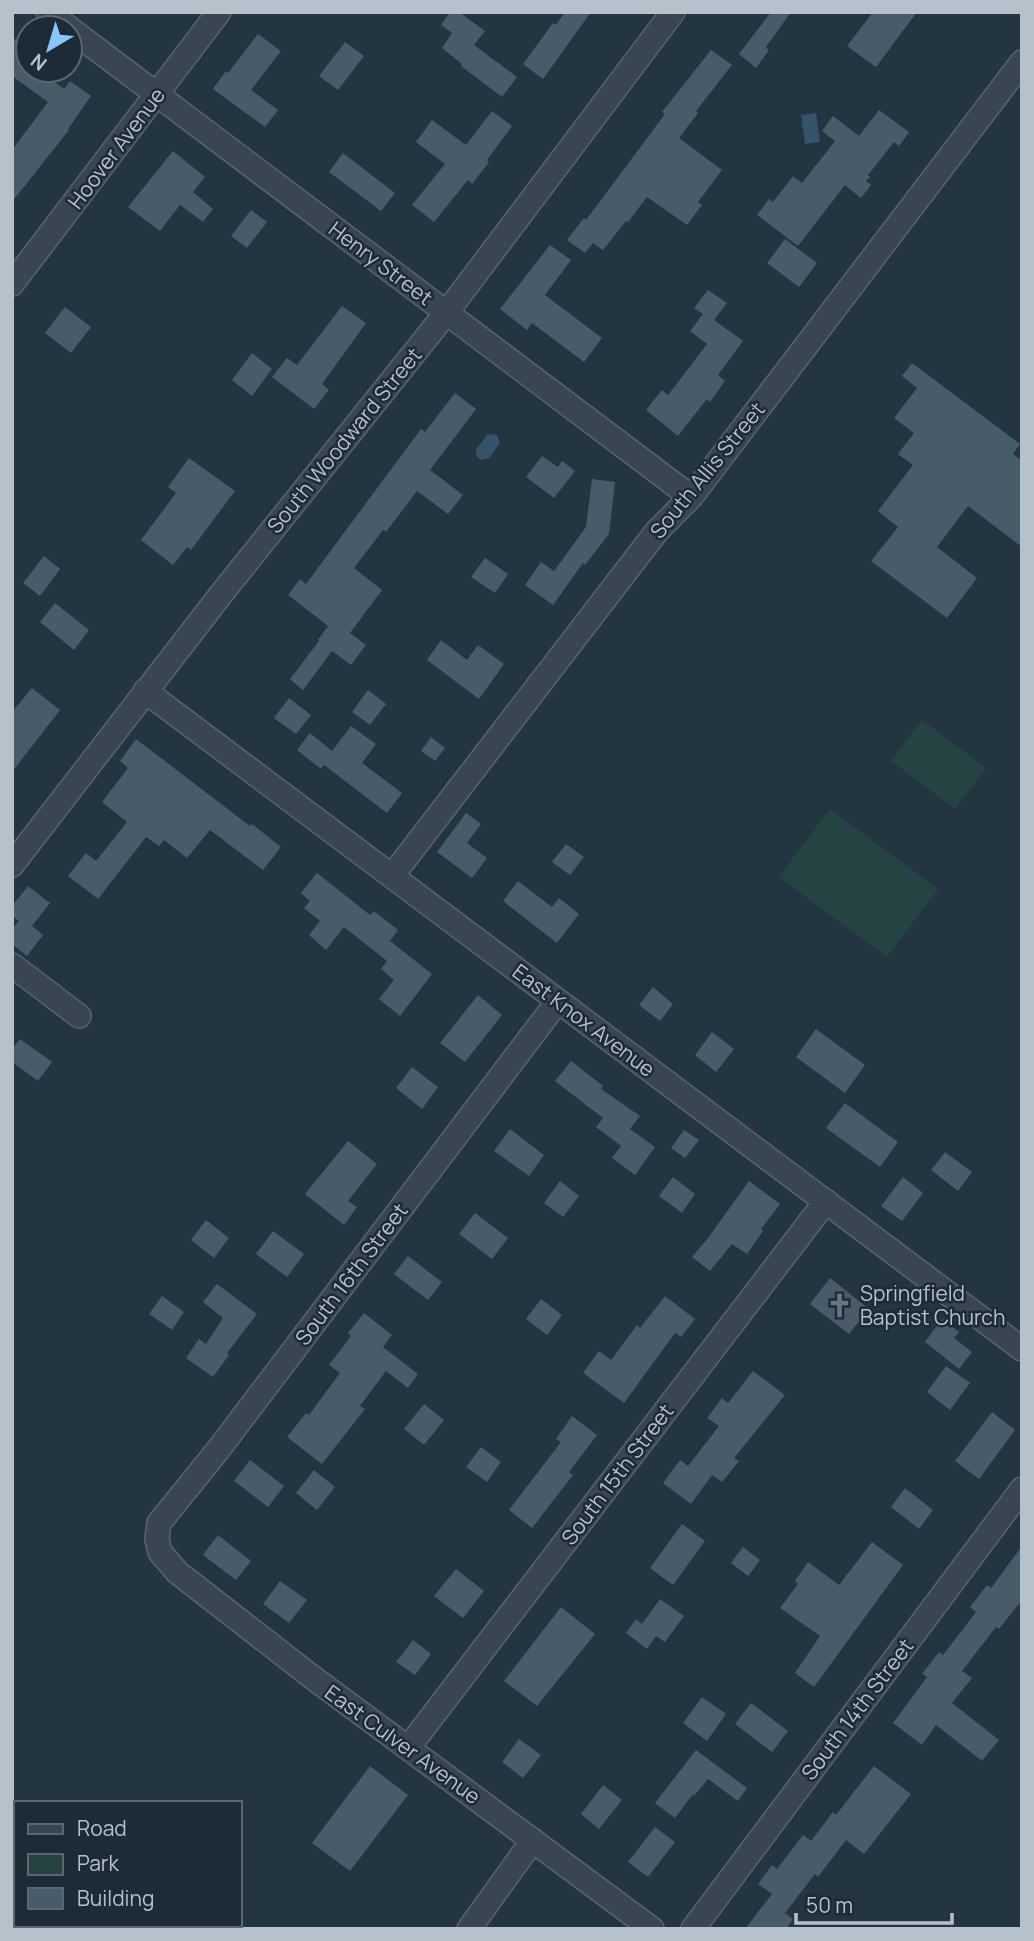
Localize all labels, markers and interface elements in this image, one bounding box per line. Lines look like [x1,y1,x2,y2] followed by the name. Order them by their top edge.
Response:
[14,14,84,84] north arrow
[25,48,52,77] text: N
[61,82,171,214] street label: Hoover Avenue
[323,215,439,311] street label: Henry Street
[260,341,428,539] street label: South Woodward Street
[643,396,771,544] street label: South Allis Street
[507,957,661,1083] street label: East Knox Avenue
[288,1197,414,1351] street label: South 16th Street
[860,1279,1005,1331] place label: Springfield Baptist Church
[826,1291,854,1319] church icon: Springfield Baptist Church
[555,1398,679,1550] street label: South 15th Street
[795,1633,919,1785] street label: South 14th Street
[320,1678,486,1810] street label: East Culver Avenue
[14,1801,242,1927] legend
[77,1814,127,1842] text: Road
[77,1849,119,1877] text: Park
[796,1882,952,1926] scale bar
[77,1884,154,1912] text: Building
[806,1891,853,1919] text: 50 m

